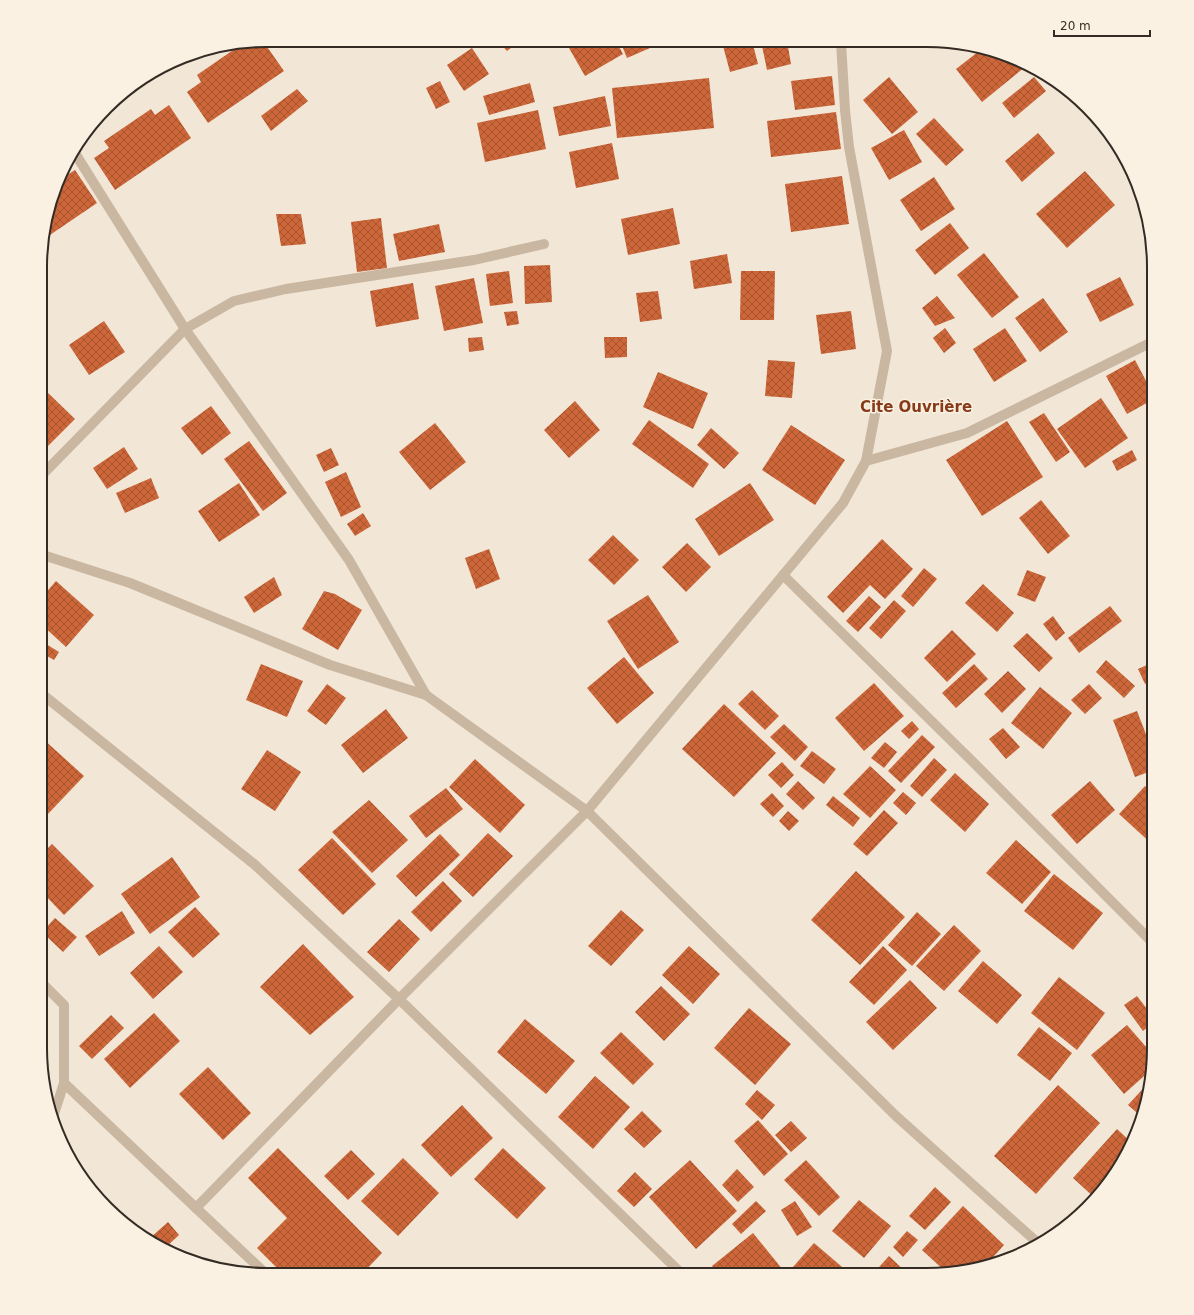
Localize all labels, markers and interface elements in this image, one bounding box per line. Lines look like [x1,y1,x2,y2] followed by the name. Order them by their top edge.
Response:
[1054,12,1150,38] scale bar
[1060,19,1091,33] text: 20 m
[860,398,972,416] district label: Cite Ouvrière

